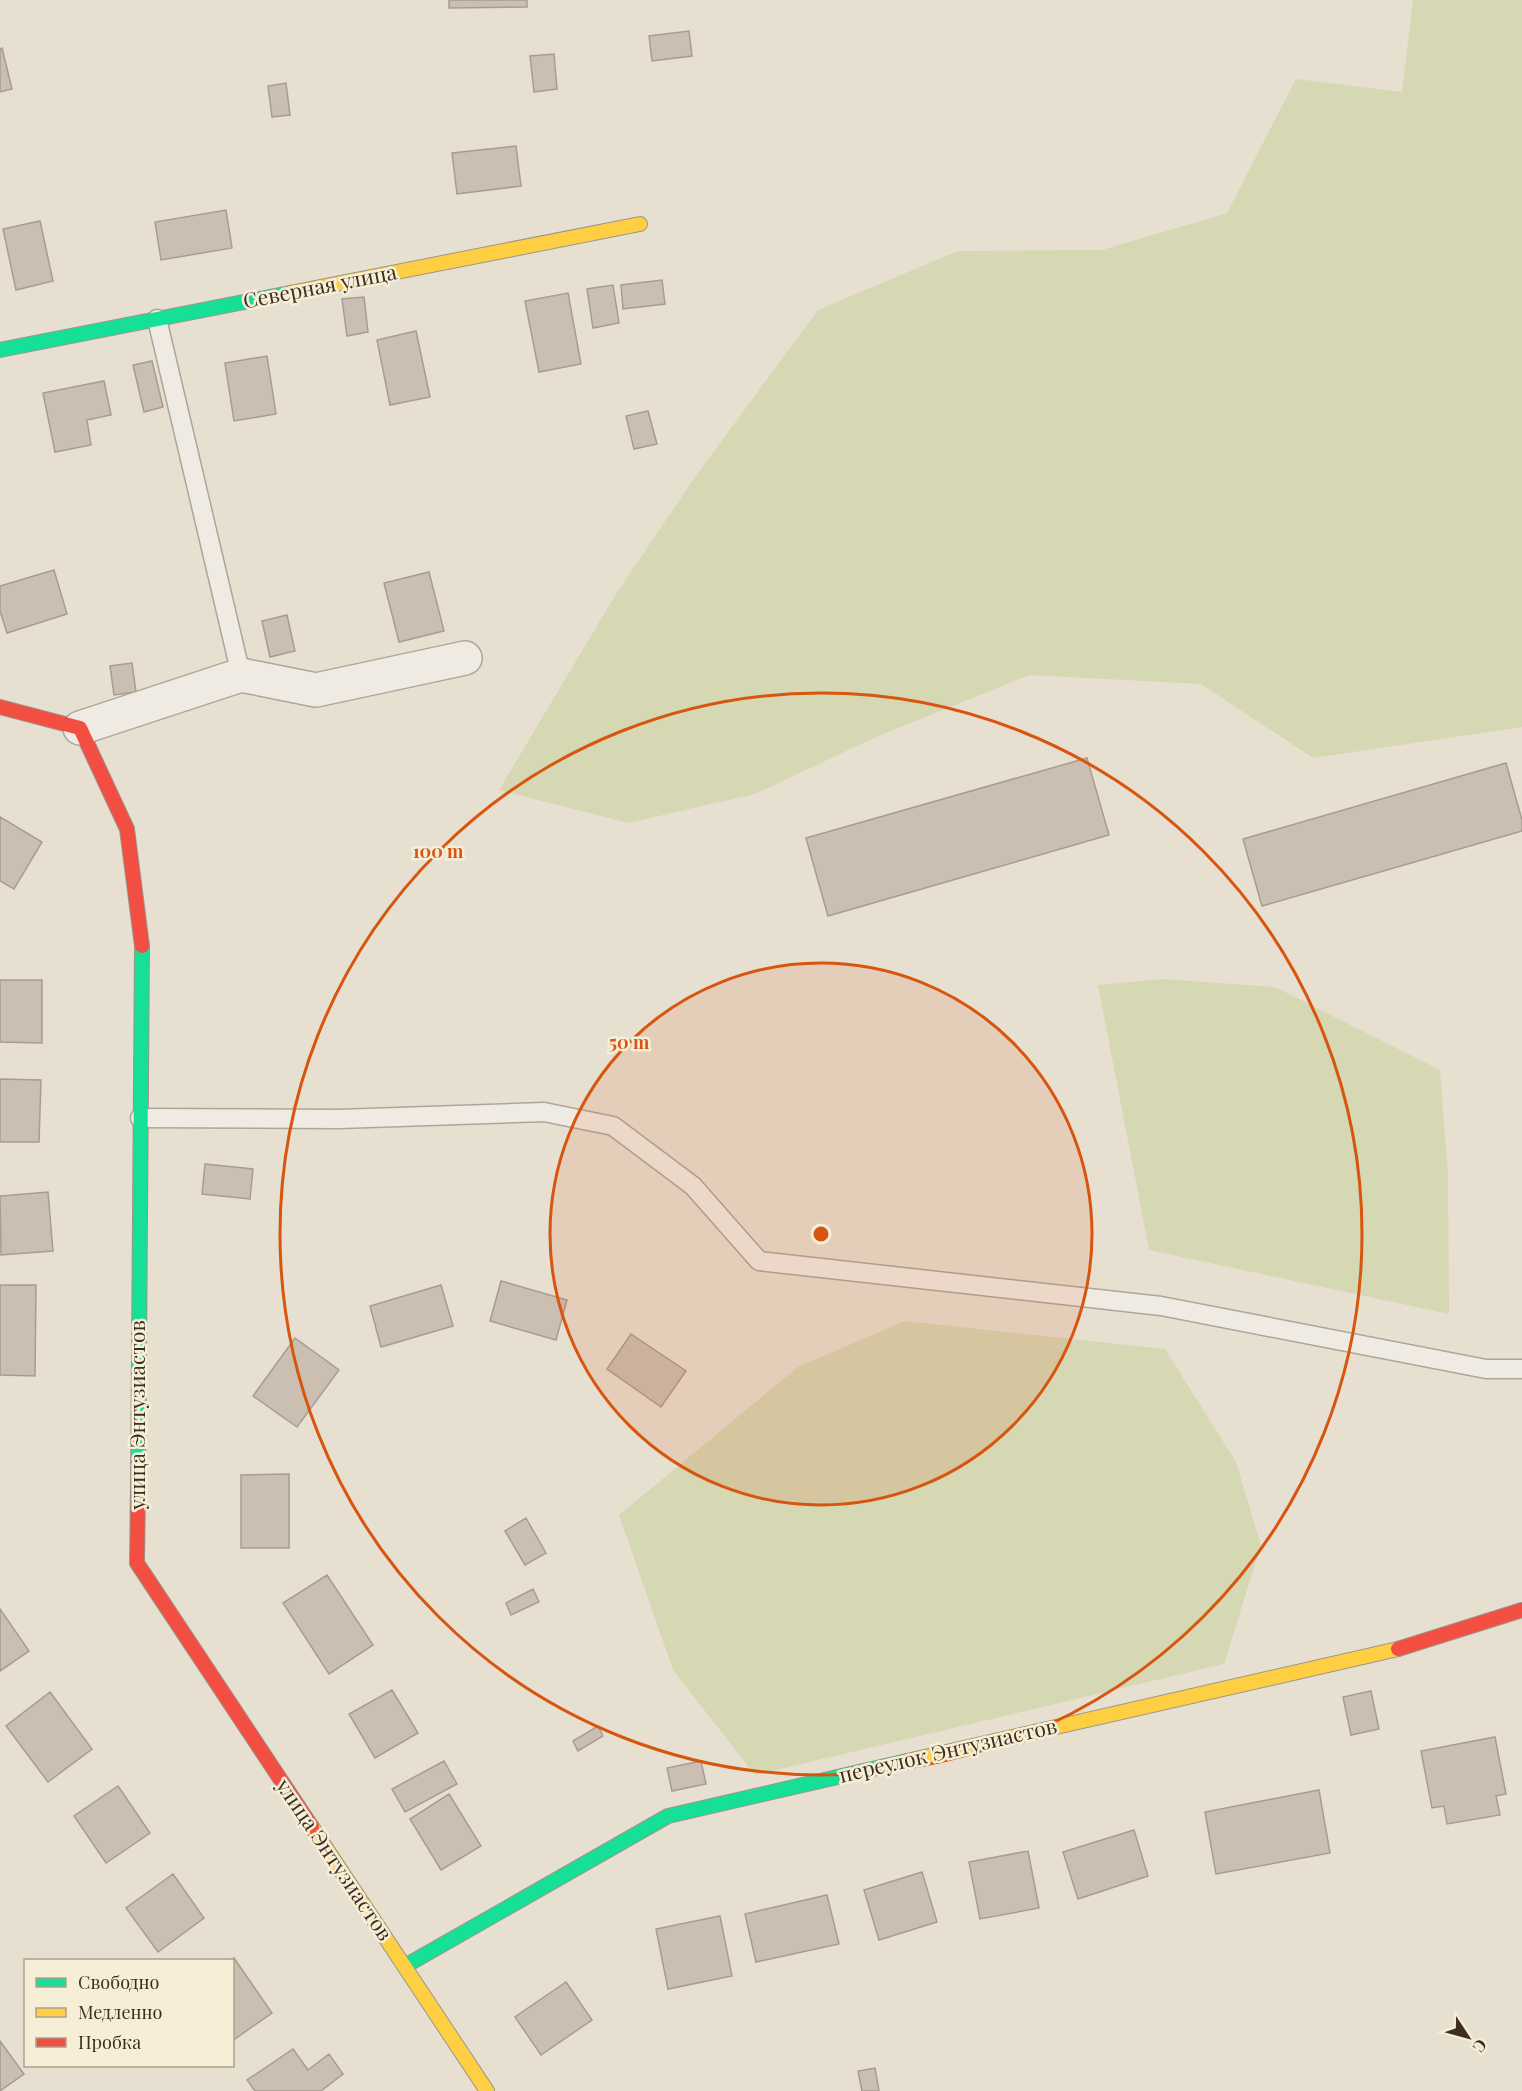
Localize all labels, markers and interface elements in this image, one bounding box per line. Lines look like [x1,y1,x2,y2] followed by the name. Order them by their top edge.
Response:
[240,256,399,314] street label: Северная улица
[413,839,464,863] text: 100 m
[609,1030,650,1054] text: 50 m
[811,1224,831,1244] centre of rings
[122,1320,150,1511] street label: улица Энтузиастов
[836,1710,1059,1788] street label: переулок Энтузиастов
[270,1772,400,1945] street label: улица Энтузиастов
[24,1959,234,2067] legend
[78,1970,159,1994] text: Свободно
[78,2000,163,2024] text: Медленно
[1438,2007,1498,2067] north arrow
[78,2030,141,2054] text: Пробка
[1469,2035,1492,2057] text: С

